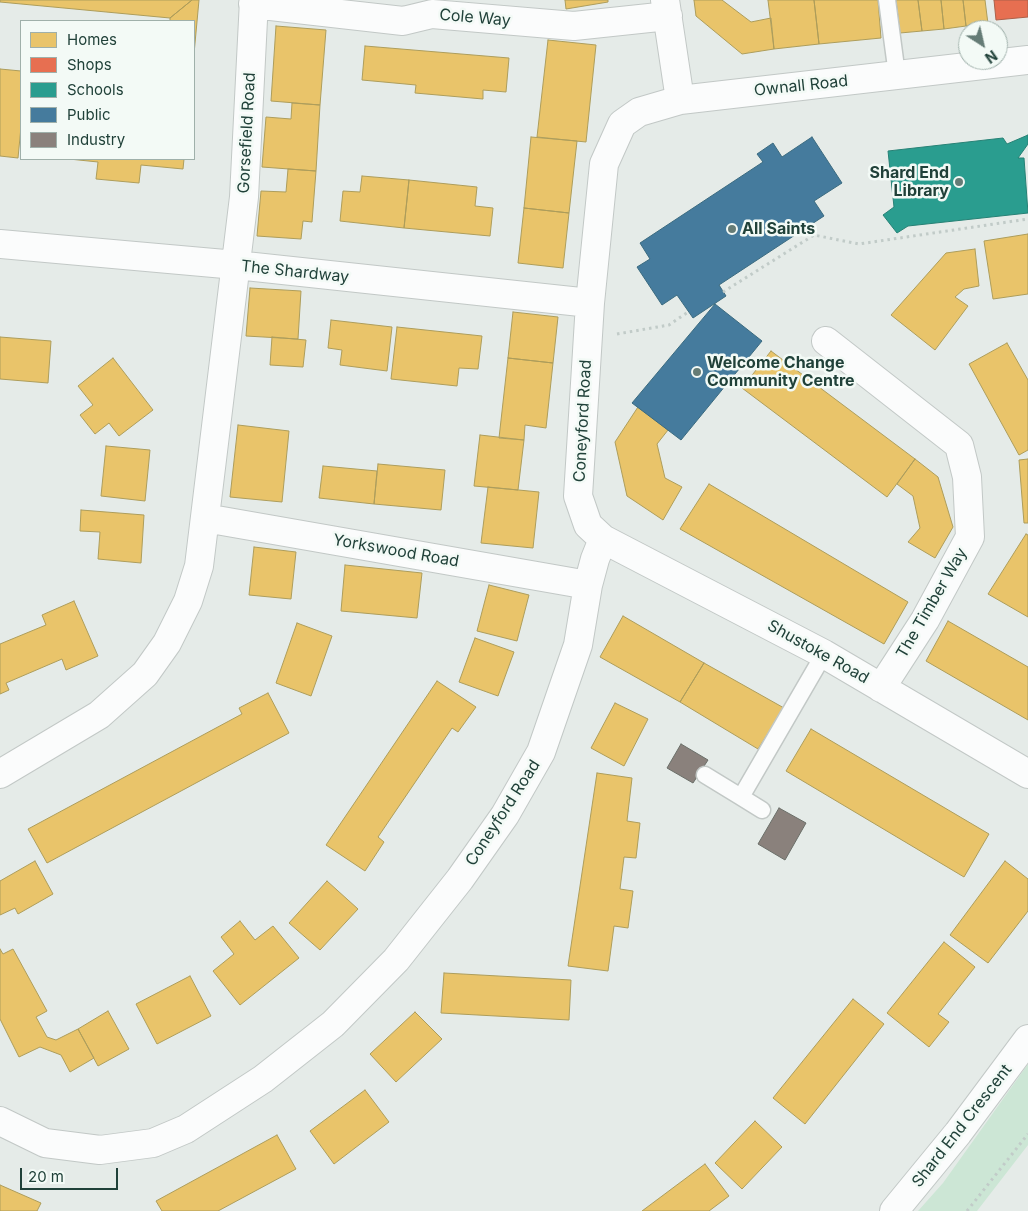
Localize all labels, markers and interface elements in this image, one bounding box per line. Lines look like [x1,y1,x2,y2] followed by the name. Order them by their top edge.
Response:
[438,5,512,31] street label: Cole Way
[20,20,195,160] legend
[958,20,1008,70] north arrow
[67,30,117,49] text: Homes
[982,47,1001,67] text: N
[67,55,112,74] text: Shops
[234,72,260,194] street label: Gorsefield Road
[753,72,849,100] street label: Ownall Road
[67,80,124,99] text: Schools
[67,105,110,124] text: Public
[67,130,125,149] text: Industry
[870,163,949,201] place label: Shard End Library
[953,176,965,188] marker: Shard End Library
[742,219,815,239] place label: All Saints
[726,223,738,235] marker: All Saints
[240,257,350,287] street label: The Shardway
[707,353,855,391] place label: Welcome Change Community Centre
[570,359,596,483] street label: Coneyford Road
[691,366,703,378] marker: Welcome Change Community Centre
[331,530,461,572] street label: Yorkswood Road
[893,544,971,662] street label: The Timber Way
[764,616,872,688] street label: Shustoke Road
[462,756,544,870] street label: Coneyford Road
[908,1061,1016,1191] street label: Shard End Crescent
[22,1158,120,1190] scale bar
[28,1167,64,1186] text: 20 m

